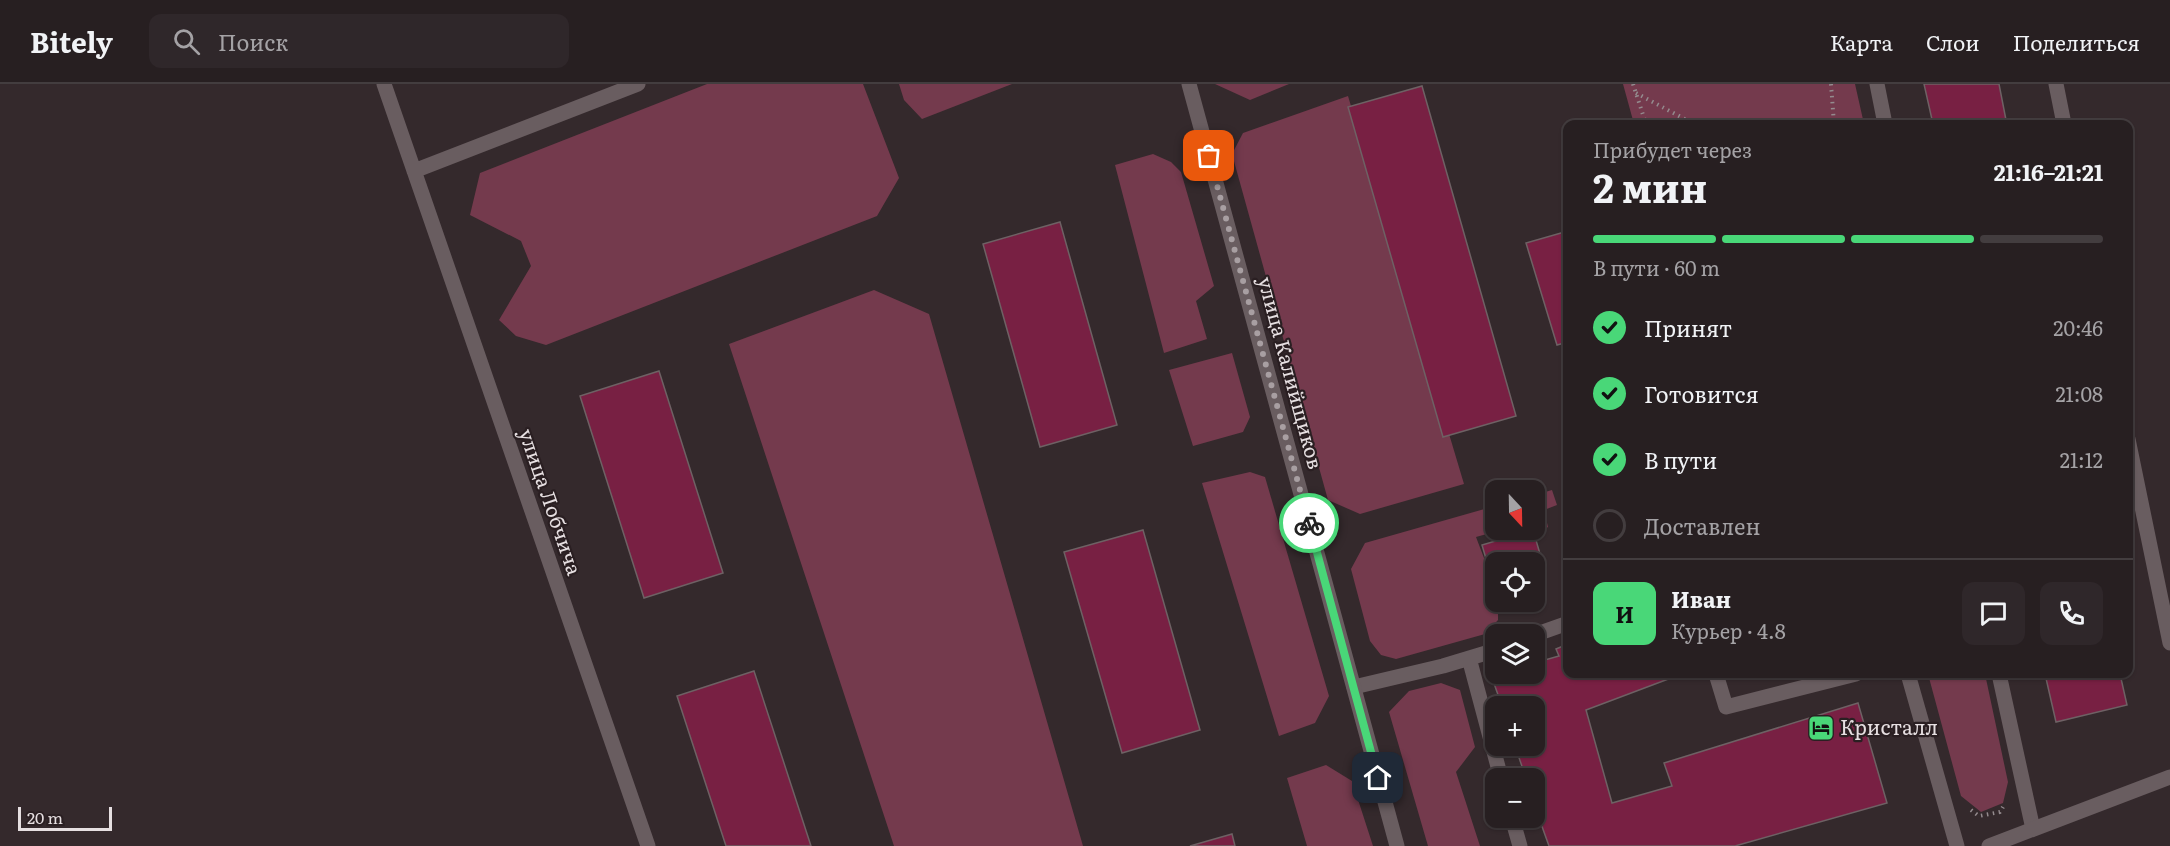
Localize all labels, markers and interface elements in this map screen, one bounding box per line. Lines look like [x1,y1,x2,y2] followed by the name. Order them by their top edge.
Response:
[149,14,569,68] search box
[30,20,113,62] text: Bitely
[170,25,203,58] icon: search
[218,25,288,58] text: Поиск
[1830,26,1893,57] text: Карта
[1926,26,1980,57] text: Слои
[2013,26,2140,57] text: Поделиться
[1183,130,1234,181] pin
[1593,134,1752,164] text: Прибудет через
[1192,139,1225,172] icon: bag
[1994,155,2103,188] text: 21:16–21:21
[1593,157,1707,215] text: 2 мин
[1593,252,1720,282] text: В пути · 60 m
[1252,273,1332,472] street label: улица Калийщиков
[1593,311,1626,344] icon: check
[1644,311,1732,344] text: Принят
[2053,312,2103,342] text: 20:46
[1593,377,1626,410] icon: check
[1644,377,1759,410] text: Готовится
[2055,378,2103,408] text: 21:08
[513,424,591,579] street label: улица Лобчича
[1593,443,1626,476] icon: check
[1644,443,1717,476] text: В пути
[2060,444,2103,474] text: 21:12
[1485,480,1545,540] north arrow
[1485,480,1545,828] map controls
[1279,493,1339,553] courier
[1293,507,1326,540] icon: bike
[1644,509,1761,542] text: Доставлен
[1485,552,1545,612] button: locate
[1671,582,1731,615] text: Иван
[1962,582,2025,645] button: chat
[2040,582,2103,645] button: phone
[1615,597,1634,630] text: И
[1671,615,1786,645] text: Курьер · 4.8
[1485,624,1545,684] button: layers
[1485,696,1545,756] button: +
[1840,711,1938,741] place label: Кристалл
[1806,713,1836,743] hotel icon: Кристалл
[1352,752,1403,803] pin
[1361,761,1394,794] icon: home
[1485,768,1545,828] button: −
[18,804,112,832] scale bar
[27,805,63,829] text: 20 m

